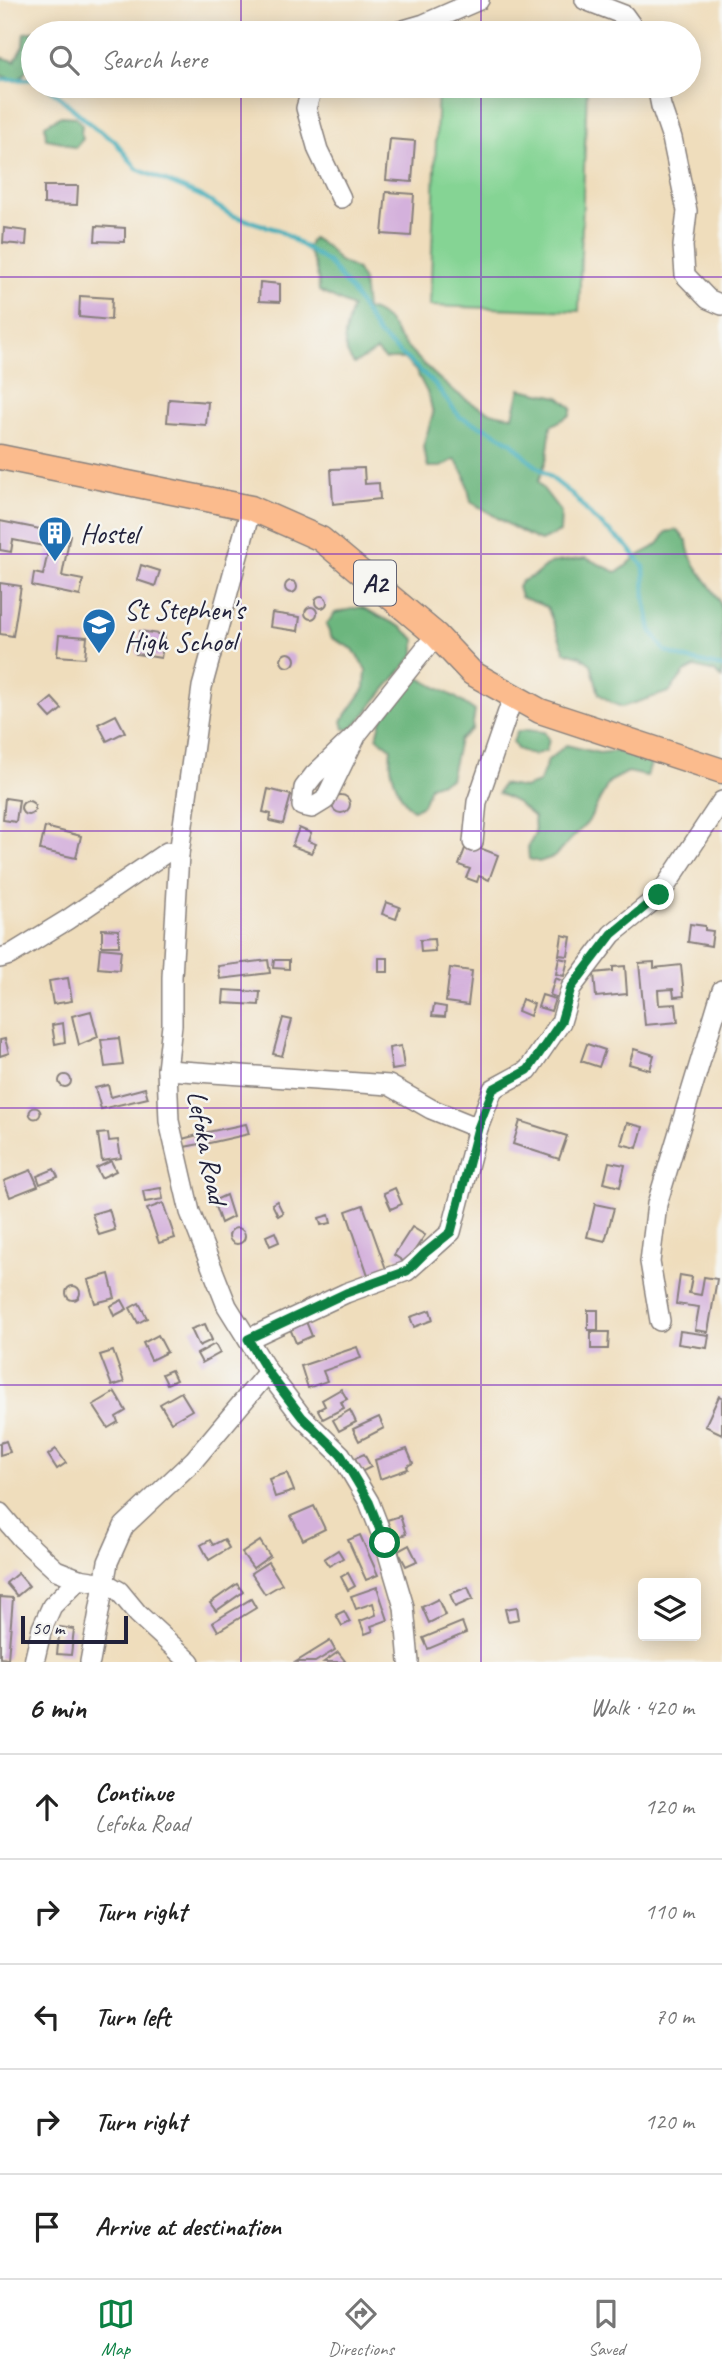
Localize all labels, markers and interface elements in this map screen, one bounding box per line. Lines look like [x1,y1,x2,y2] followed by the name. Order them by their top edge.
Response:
[21,21,701,98] search box
[45,41,83,79] icon: search
[101,43,207,76] text: Search here
[36,514,74,563] building icon: Hostel
[80,516,144,551] place label: Hostel
[354,561,396,606] road number: A2
[124,592,247,659] place label: St Stephen's High School
[80,606,118,655] school or university icon: St Stephen's High School
[643,879,674,910] route end
[179,1088,236,1211] street label: Lefoka Road
[369,1527,400,1558] route start
[638,1578,701,1641] map controls
[638,1578,701,1641] button: layers
[21,1613,128,1645] scale bar
[32,1616,64,1640] text: 50 m
[28,1689,86,1727] text: 6 min
[590,1693,694,1722] text: Walk · 420 m
[95,1776,173,1809] text: Continue
[28,1788,66,1826] icon: ahead
[645,1792,694,1821] text: 120 m
[95,1809,189,1838] text: Lefoka Road
[28,1893,66,1931] icon: right
[95,1895,186,1928] text: Turn right
[645,1897,694,1926] text: 110 m
[28,1998,66,2036] icon: left
[95,2000,170,2033] text: Turn left
[655,2002,694,2031] text: 70 m
[28,2103,66,2141] icon: right
[95,2105,186,2138] text: Turn right
[645,2107,694,2136] text: 120 m
[28,2208,66,2246] icon: arrive
[95,2210,281,2243] text: Arrive at destination
[97,2295,135,2361] tab: Map
[328,2295,394,2361] tab: Directions
[587,2295,625,2361] tab: Saved

